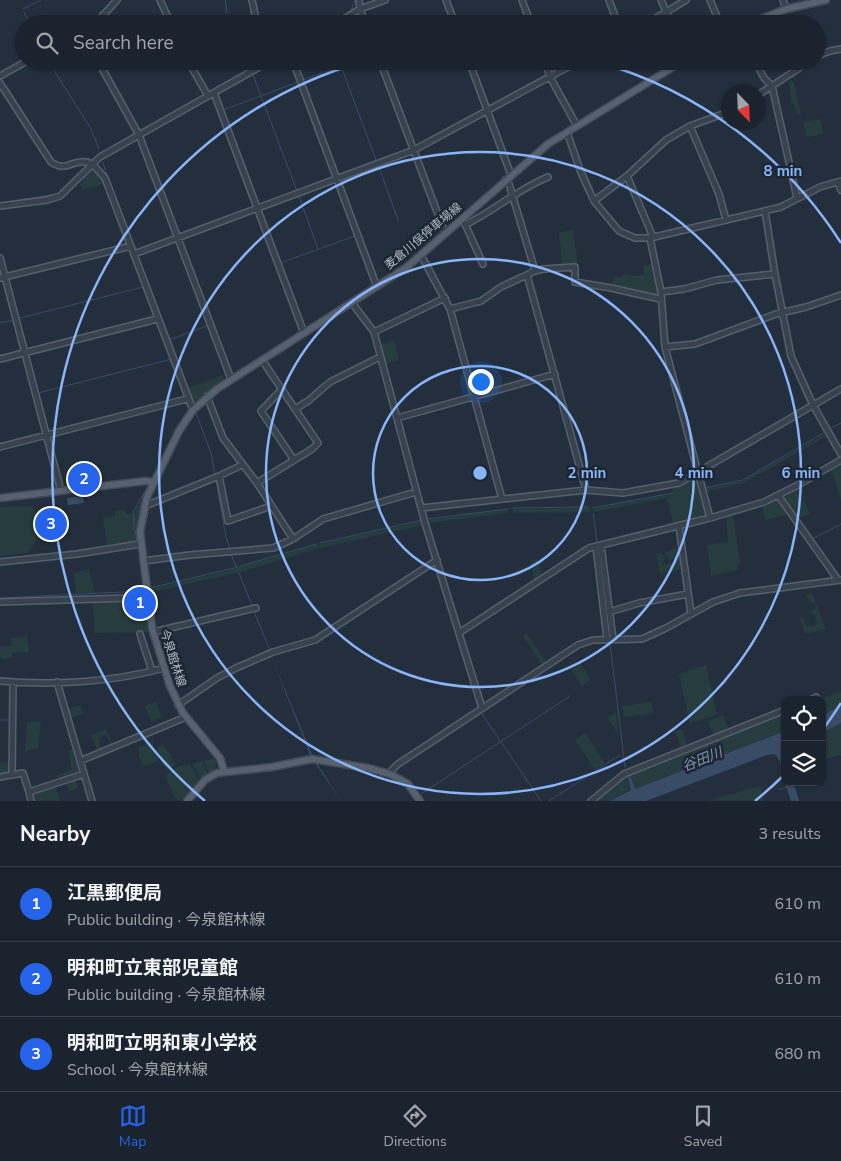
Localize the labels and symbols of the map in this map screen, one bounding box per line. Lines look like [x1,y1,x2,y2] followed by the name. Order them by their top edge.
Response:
[721,85,766,130] north arrow
[764,161,802,181] text: 8 min
[381,199,465,273] street label: 麦倉川俣停車場線
[468,369,494,395] your location
[68,460,100,498] pin: 2
[568,463,606,483] text: 2 min
[675,463,713,483] text: 4 min
[782,463,820,483] text: 6 min
[471,464,489,482] centre of rings
[35,505,67,543] pin: 3
[124,584,156,622] pin: 1
[156,627,190,689] street label: 今泉館林線
[679,742,727,776] water label: 谷田川

